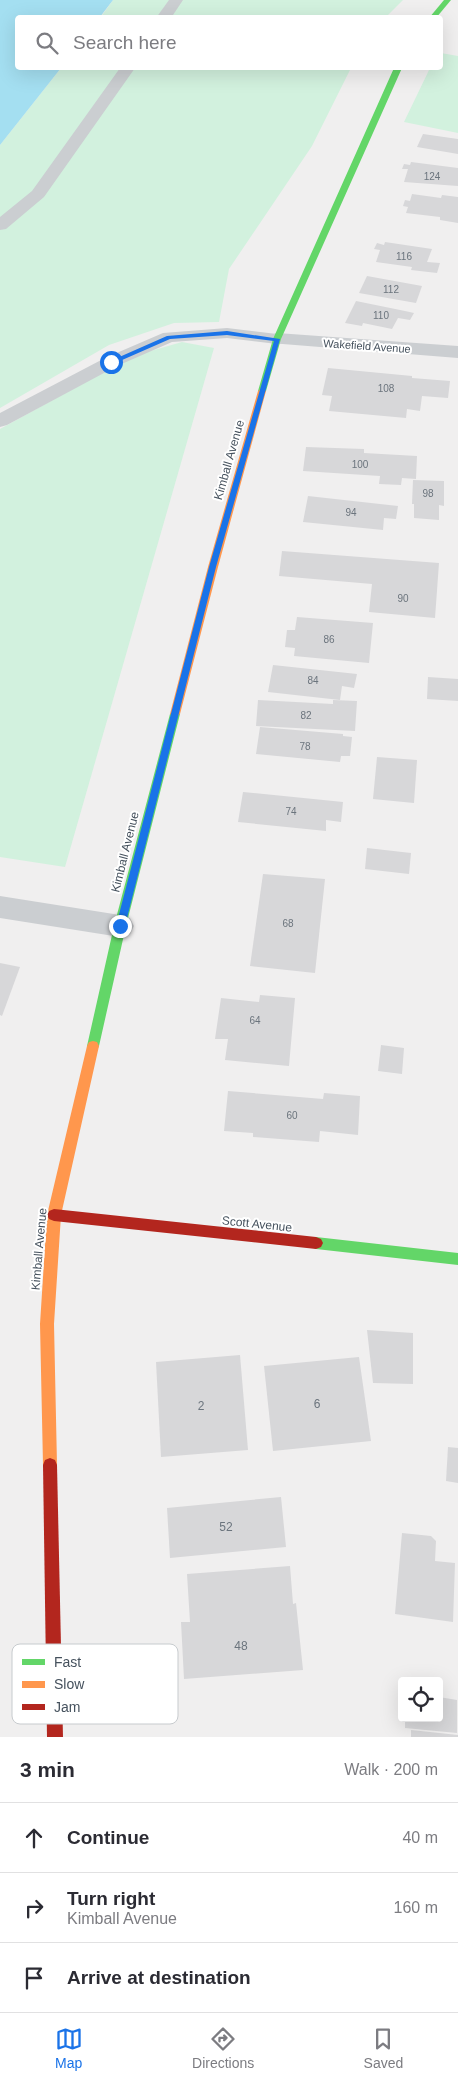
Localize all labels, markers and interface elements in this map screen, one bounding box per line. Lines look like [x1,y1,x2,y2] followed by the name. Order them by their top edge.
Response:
[15,15,443,70] search box
[33,29,61,57] icon: search
[73,32,177,53] text: Search here
[424,171,441,182] house number: 124
[396,251,412,262] house number: 116
[383,284,399,295] house number: 112
[373,310,389,321] house number: 110
[323,337,411,355] street label: Wakefield Avenue
[100,351,123,374] route start
[378,383,395,394] house number: 108
[211,418,247,502] street label: Kimball Avenue
[352,459,369,470] house number: 100
[422,488,434,499] house number: 98
[345,507,357,518] house number: 94
[397,593,409,604] house number: 90
[323,634,335,645] house number: 86
[307,675,319,686] house number: 84
[300,710,312,721] house number: 82
[299,741,311,752] house number: 78
[285,806,297,817] house number: 74
[108,810,142,894] street label: Kimball Avenue
[109,915,132,938] route end
[282,918,294,929] house number: 68
[249,1015,261,1026] house number: 64
[286,1110,298,1121] house number: 60
[28,1207,50,1291] street label: Kimball Avenue
[221,1213,293,1235] street label: Scott Avenue
[314,1397,321,1411] house number: 6
[198,1399,205,1413] house number: 2
[219,1520,233,1534] house number: 52
[234,1639,248,1653] house number: 48
[12,1644,178,1724] legend
[54,1654,81,1670] text: Fast
[54,1676,85,1692] text: Slow
[398,1677,443,1722] map controls
[398,1677,443,1722] button: locate
[54,1699,80,1715] text: Jam
[20,1758,75,1781] text: 3 min
[344,1761,438,1778] text: Walk · 200 m
[20,1824,48,1852] icon: ahead
[67,1827,149,1848] text: Continue
[402,1829,438,1846] text: 40 m
[67,1888,155,1909] text: Turn right
[20,1894,48,1922] icon: right
[394,1899,438,1916] text: 160 m
[67,1910,177,1927] text: Kimball Avenue
[20,1964,48,1992] icon: arrive
[67,1967,251,1988] text: Arrive at destination
[55,2025,83,2071] tab: Map
[192,2025,254,2071] tab: Directions
[364,2025,403,2071] tab: Saved

